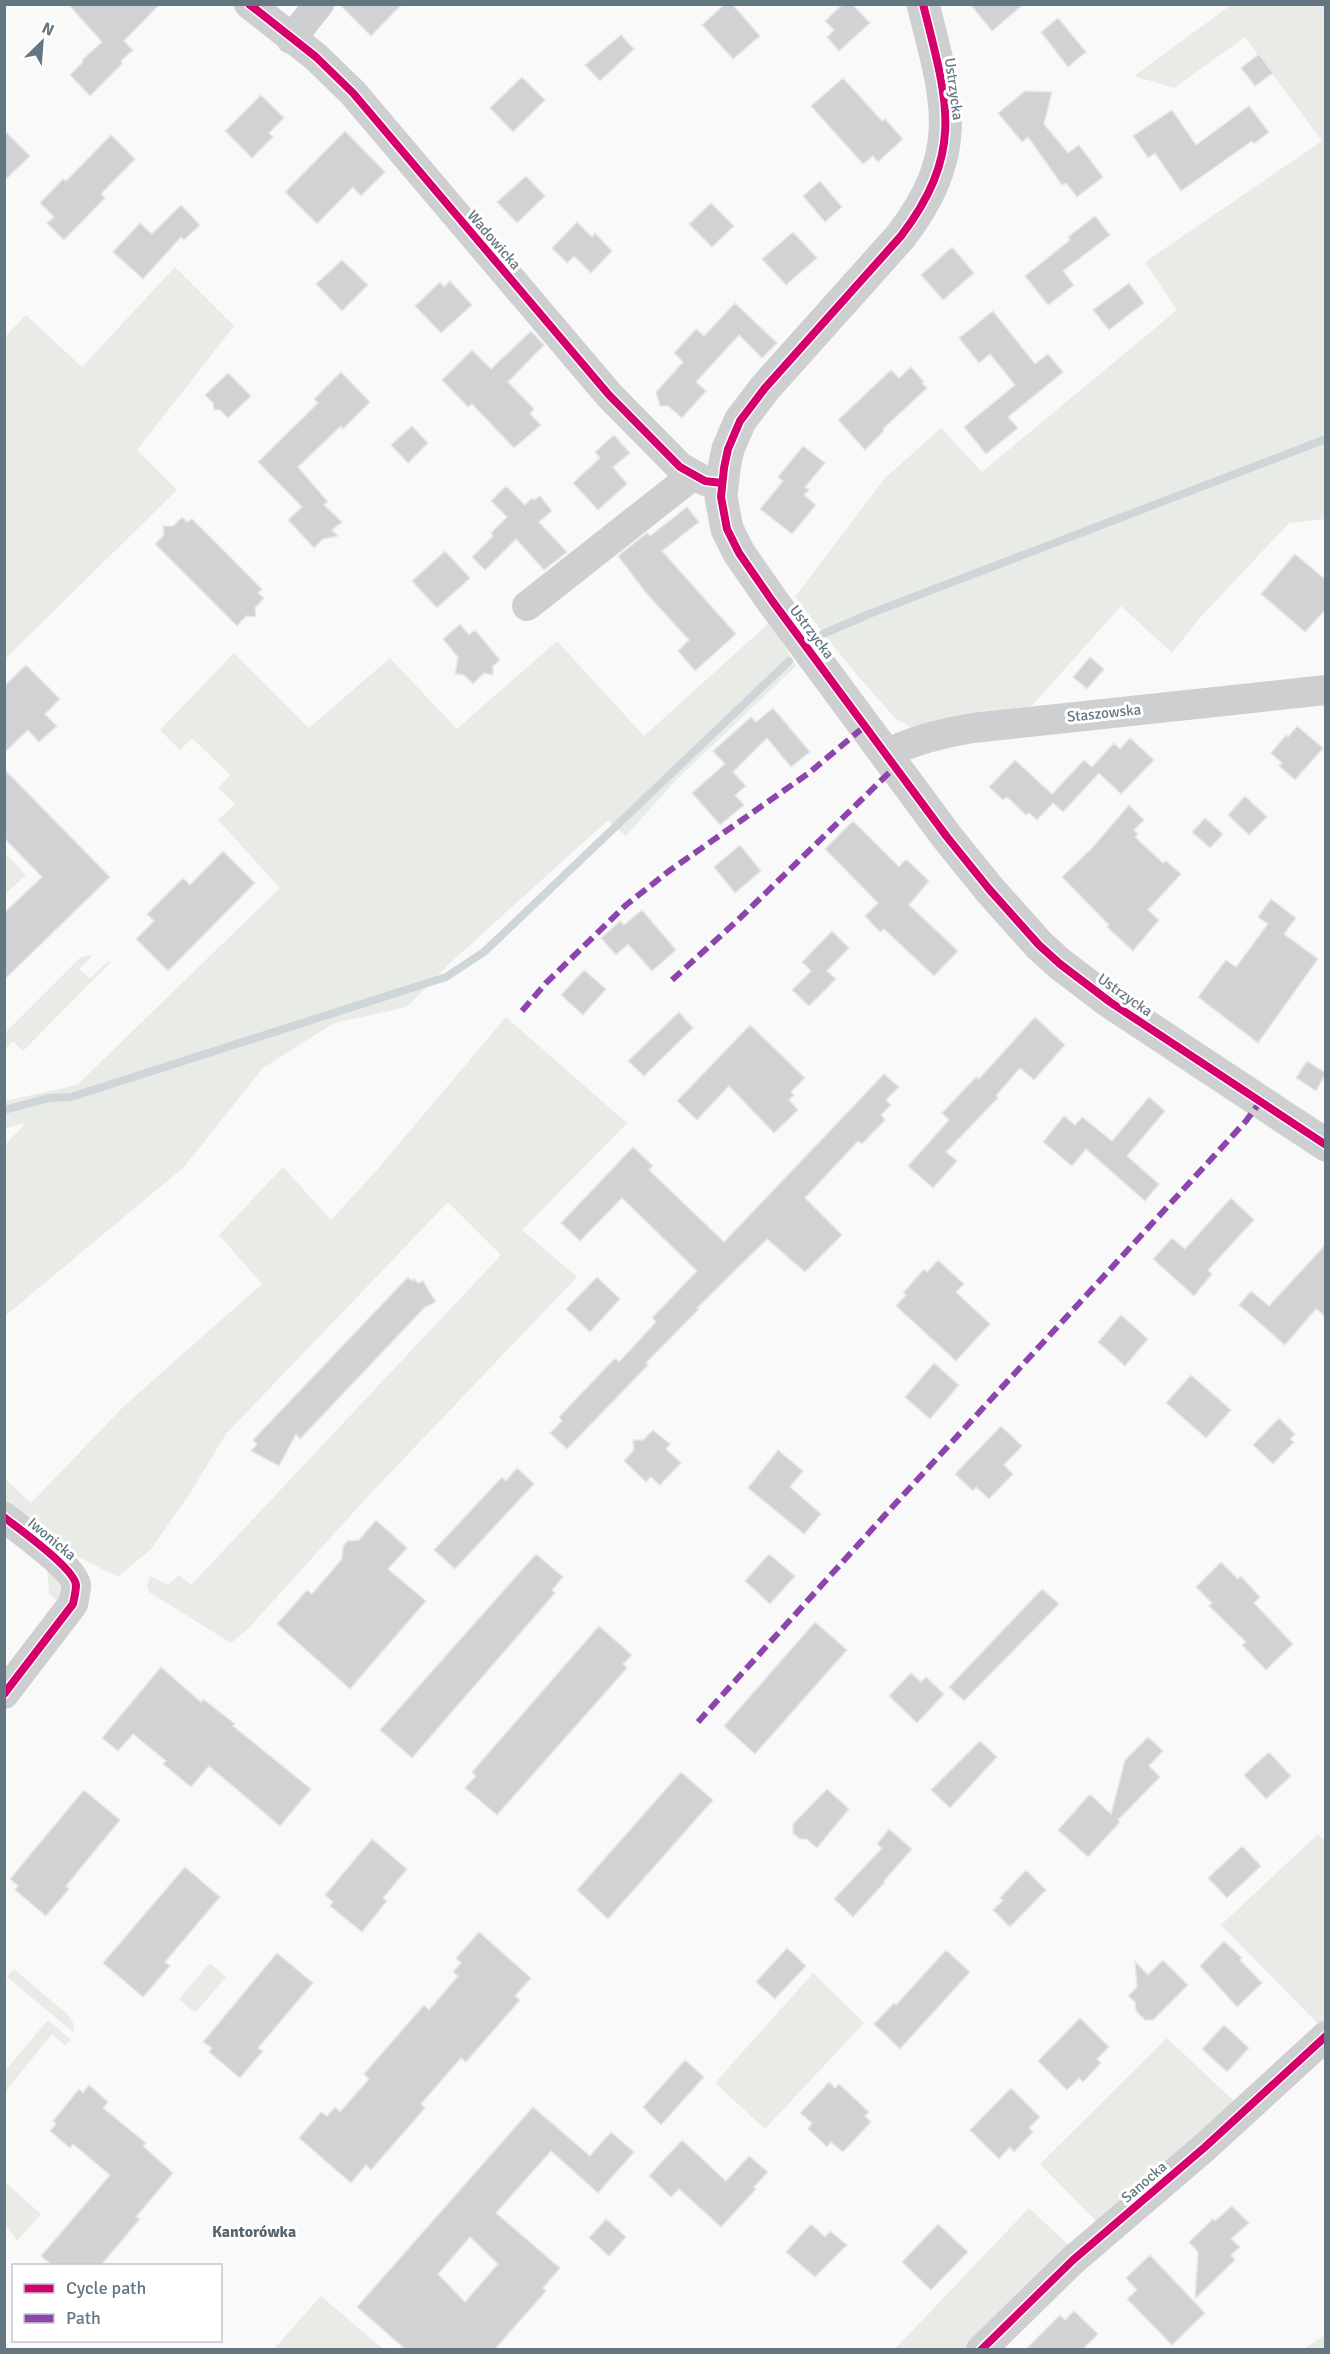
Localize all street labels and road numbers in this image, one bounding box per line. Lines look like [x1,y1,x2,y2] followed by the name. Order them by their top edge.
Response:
[941,57,967,121] street label: Ustrzycka
[463,207,525,273] street label: Wadowicka
[786,601,838,663] street label: Ustrzycka
[1066,700,1142,726] street label: Staszowska
[1094,970,1156,1020] street label: Ustrzycka
[24,1514,80,1564] street label: Iwonicka
[1118,2157,1170,2207] street label: Sanocka

